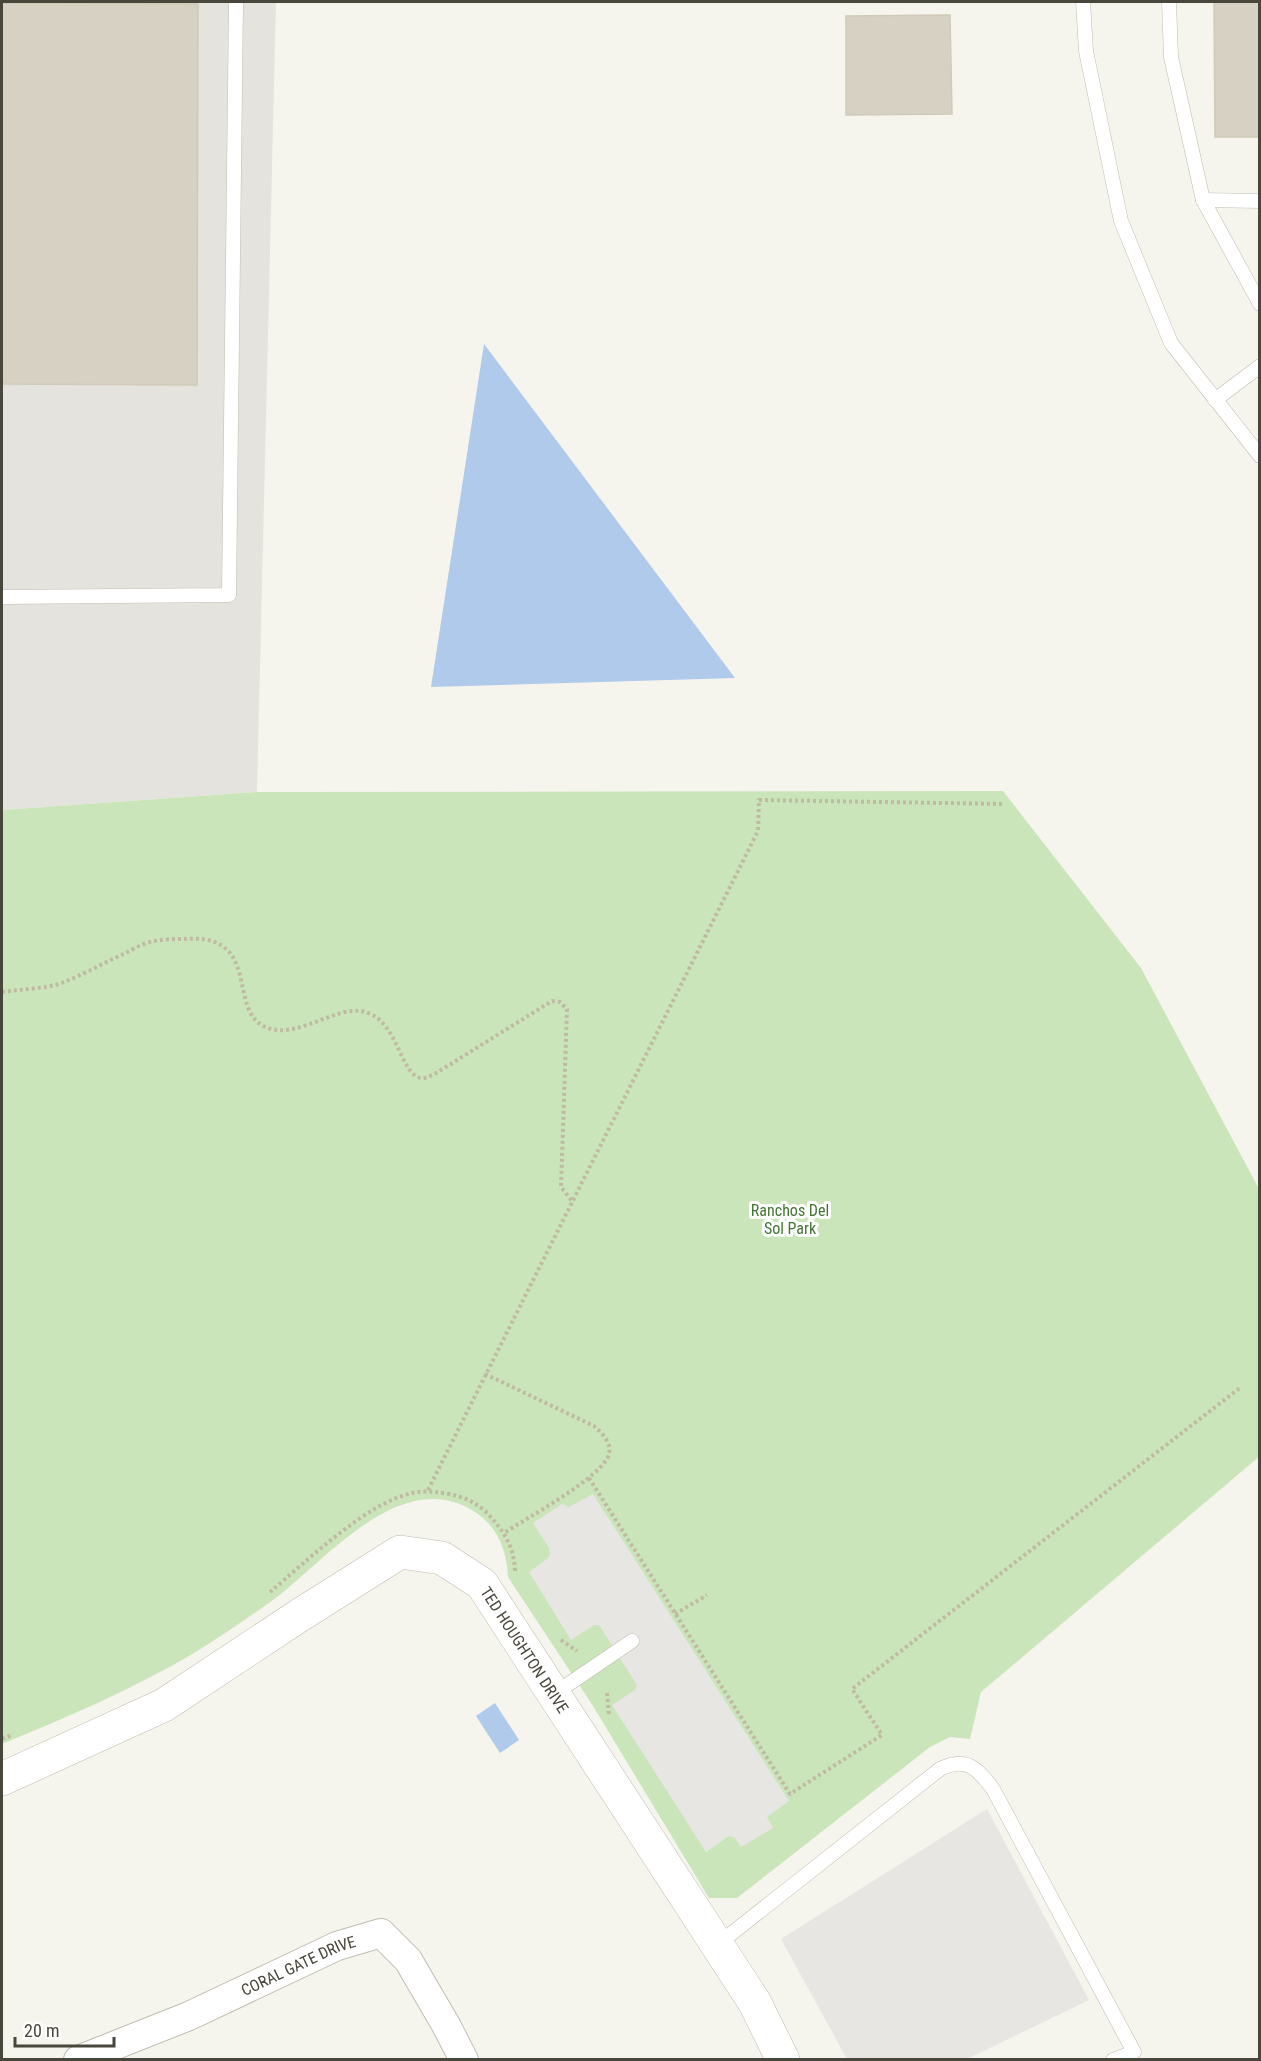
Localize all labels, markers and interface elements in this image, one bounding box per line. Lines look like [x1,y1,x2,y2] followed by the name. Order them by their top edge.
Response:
[751,1201,829,1238] park label: Ranchos Del Sol Park
[477,1583,573,1716] street label: TED HOUGHTON DRIVE
[238,1932,358,2000] street label: CORAL GATE DRIVE
[15,2010,114,2048] scale bar
[24,2020,59,2041] text: 20 m

